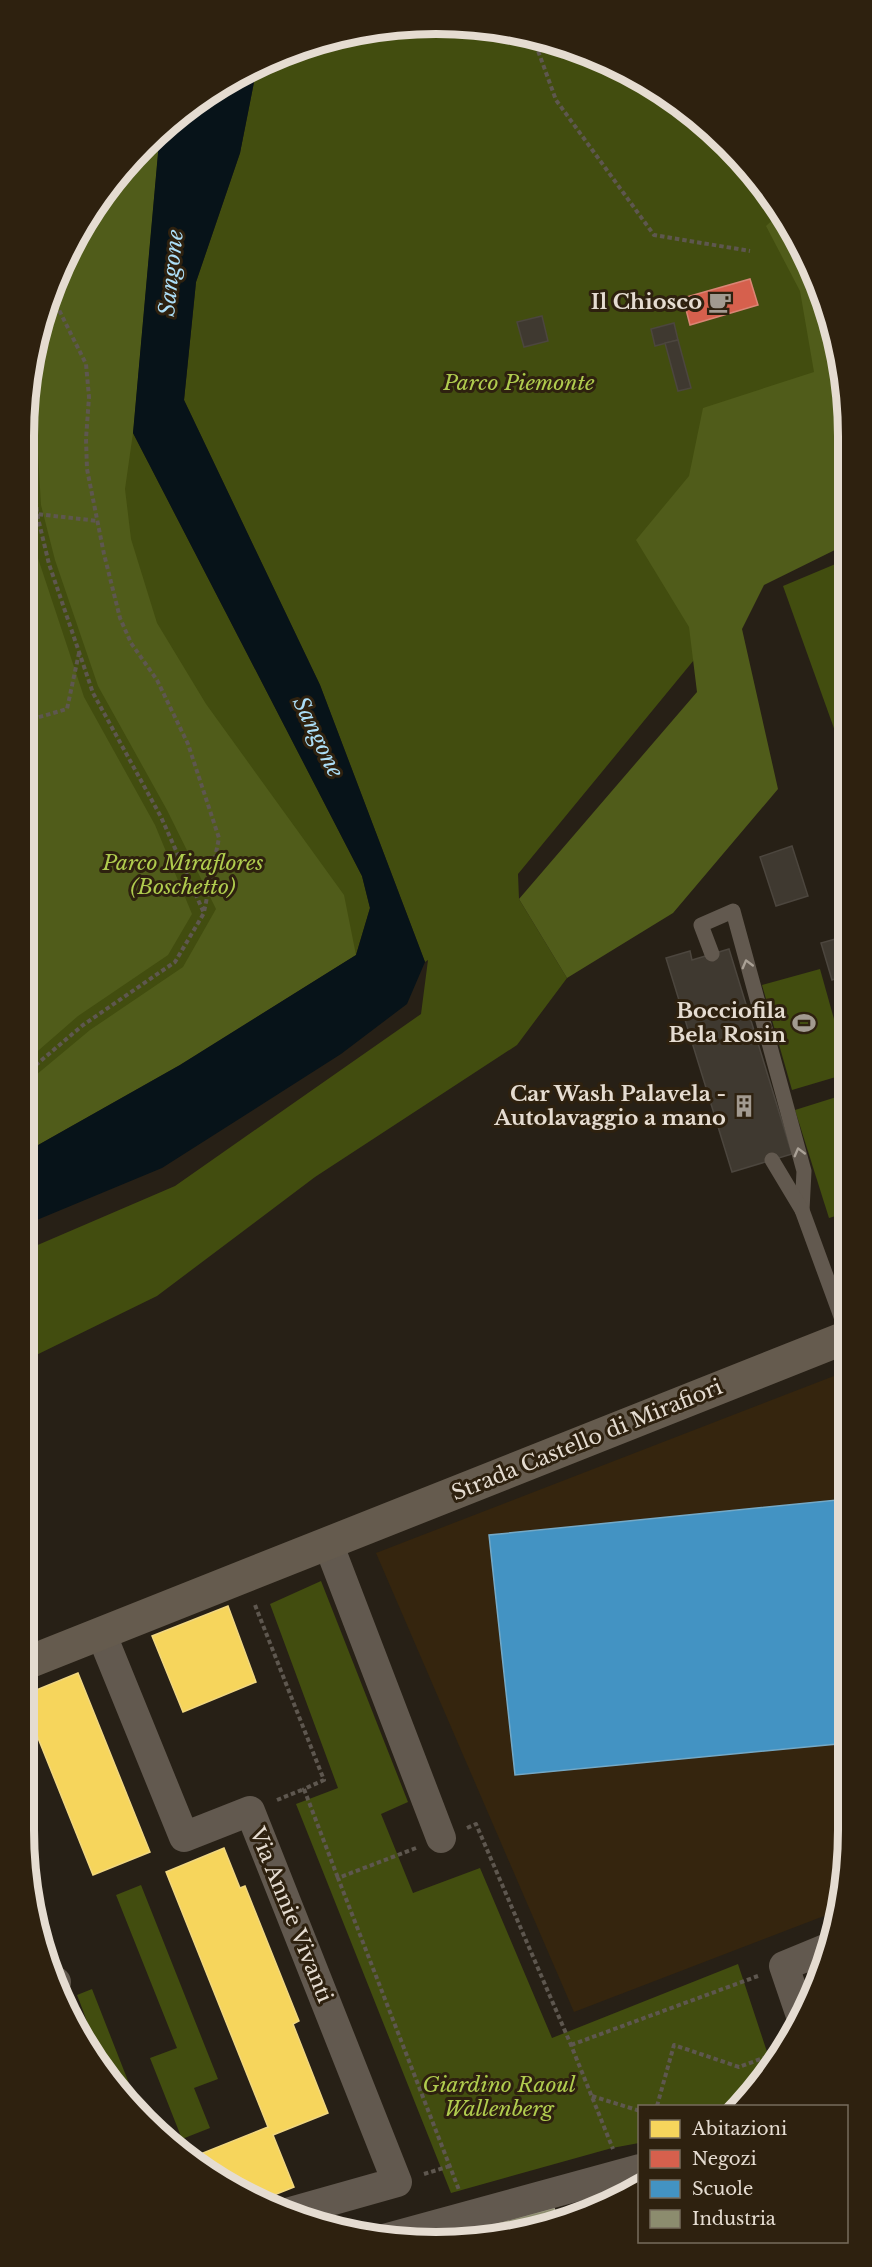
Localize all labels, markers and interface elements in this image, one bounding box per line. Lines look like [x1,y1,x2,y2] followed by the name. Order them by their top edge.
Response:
[153,228,189,318] water label: Sangone
[591,289,702,315] place label: Il Chiosco
[707,289,733,315] cafe icon: Il Chiosco
[442,370,595,396] park label: Parco Piemonte
[287,692,349,782] water label: Sangone
[101,850,264,900] park label: Parco Miraflores (Boschetto)
[742,959,755,969] one-way arrow
[668,998,786,1048] place label: Bocciofila Bela Rosin
[791,1010,817,1036] sports icon: Bocciofila Bela Rosin
[493,1081,726,1131] place label: Car Wash Palavela - Autolavaggio a mano
[731,1093,757,1119] building icon: Car Wash Palavela - Autolavaggio a mano
[794,1147,806,1158] one-way arrow
[448,1374,726,1506] street label: Strada Castello di Mirafiori
[244,1823,338,2006] street label: Via Annie Vivanti
[422,2072,576,2122] park label: Giardino Raoul Wallenberg
[638,2105,848,2243] legend
[691,2118,787,2140] text: Abitazioni
[692,2148,757,2170] text: Negozi
[692,2178,753,2200] text: Scuole
[692,2208,776,2230] text: Industria

